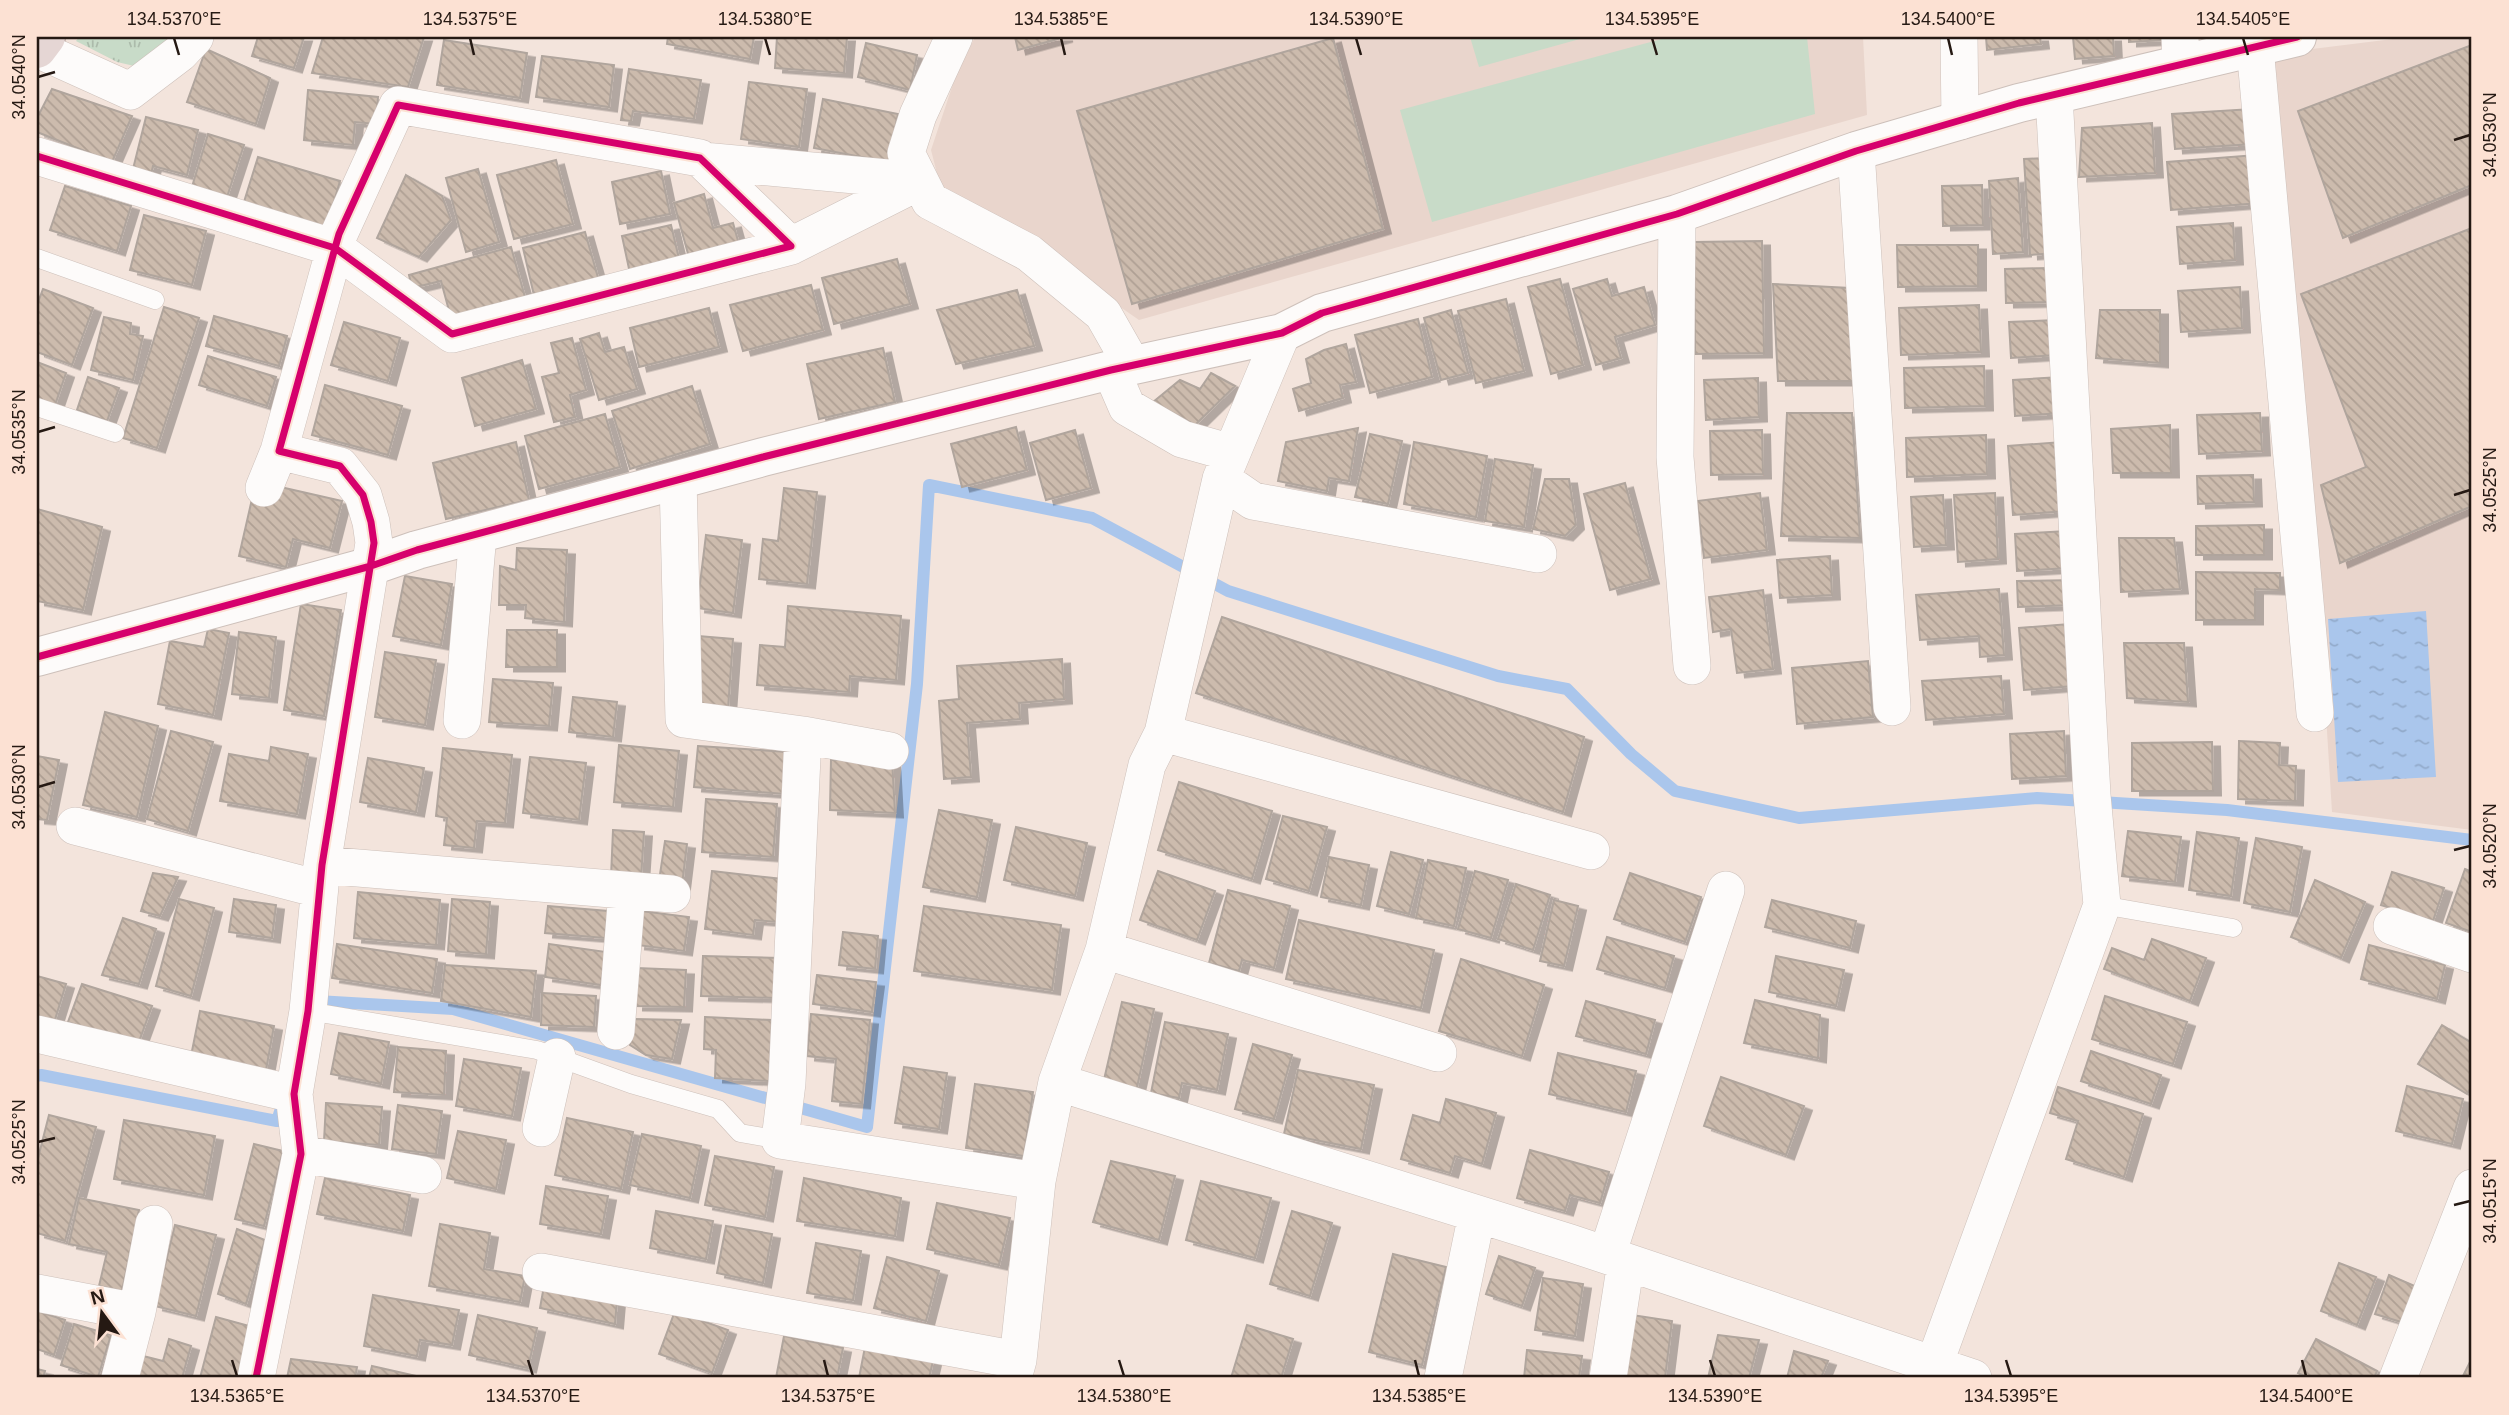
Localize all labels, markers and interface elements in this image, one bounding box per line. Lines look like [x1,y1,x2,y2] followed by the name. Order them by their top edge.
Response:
[127,9,221,29] text: 134.5370°E
[423,9,517,29] text: 134.5375°E
[718,9,812,29] text: 134.5380°E
[1014,9,1108,29] text: 134.5385°E
[1309,9,1403,29] text: 134.5390°E
[1605,9,1699,29] text: 134.5395°E
[1901,9,1995,29] text: 134.5400°E
[2196,9,2290,29] text: 134.5405°E
[9,34,29,120] text: 34.0540°N
[2480,92,2500,178] text: 34.0530°N
[9,389,29,475] text: 34.0535°N
[2480,447,2500,533] text: 34.0525°N
[9,744,29,830] text: 34.0530°N
[2480,803,2500,889] text: 34.0520°N
[9,1099,29,1185] text: 34.0525°N
[2480,1158,2500,1244] text: 34.0515°N
[66,1278,136,1348] north arrow
[88,1285,107,1309] text: N
[190,1386,284,1406] text: 134.5365°E
[486,1386,580,1406] text: 134.5370°E
[781,1386,875,1406] text: 134.5375°E
[1077,1386,1171,1406] text: 134.5380°E
[1372,1386,1466,1406] text: 134.5385°E
[1668,1386,1762,1406] text: 134.5390°E
[1964,1386,2058,1406] text: 134.5395°E
[2259,1386,2353,1406] text: 134.5400°E

